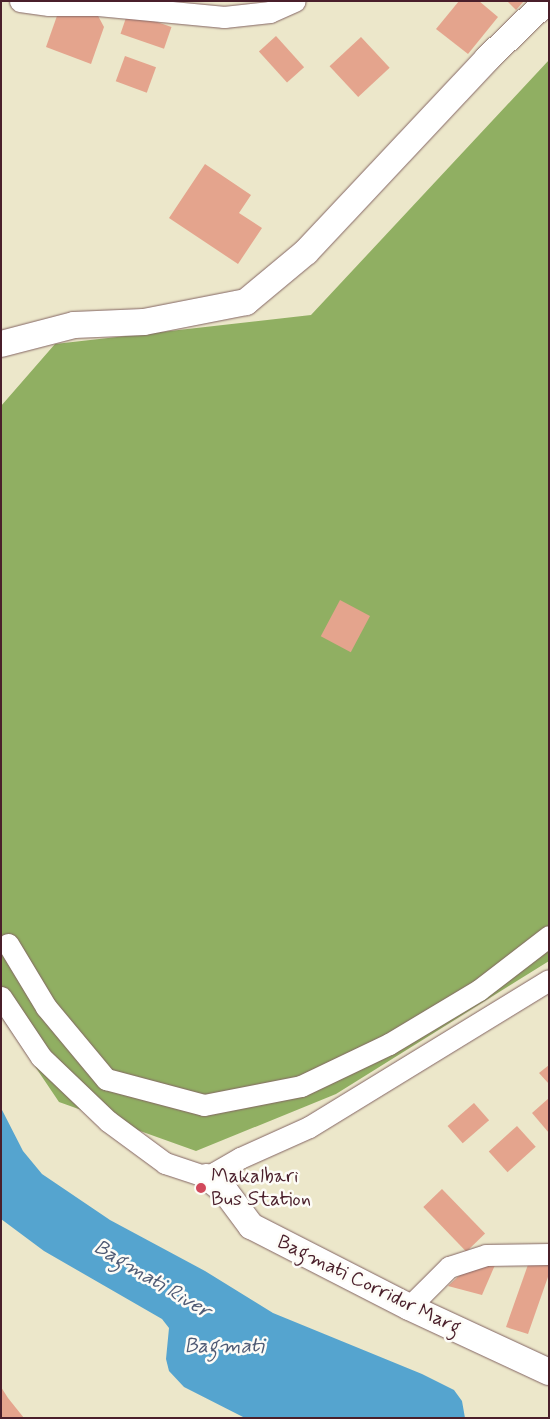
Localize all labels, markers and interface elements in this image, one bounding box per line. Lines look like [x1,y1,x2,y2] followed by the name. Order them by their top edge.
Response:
[211,1164,307,1211] place label: Makalbari Bus Station
[195,1182,207,1194] marker: Makalbari Bus Station
[273,1230,465,1340] street label: Bagmati Corridor Marg
[89,1234,215,1324] water label: Bagmati River
[184,1333,264,1359] water label: Bagmati

